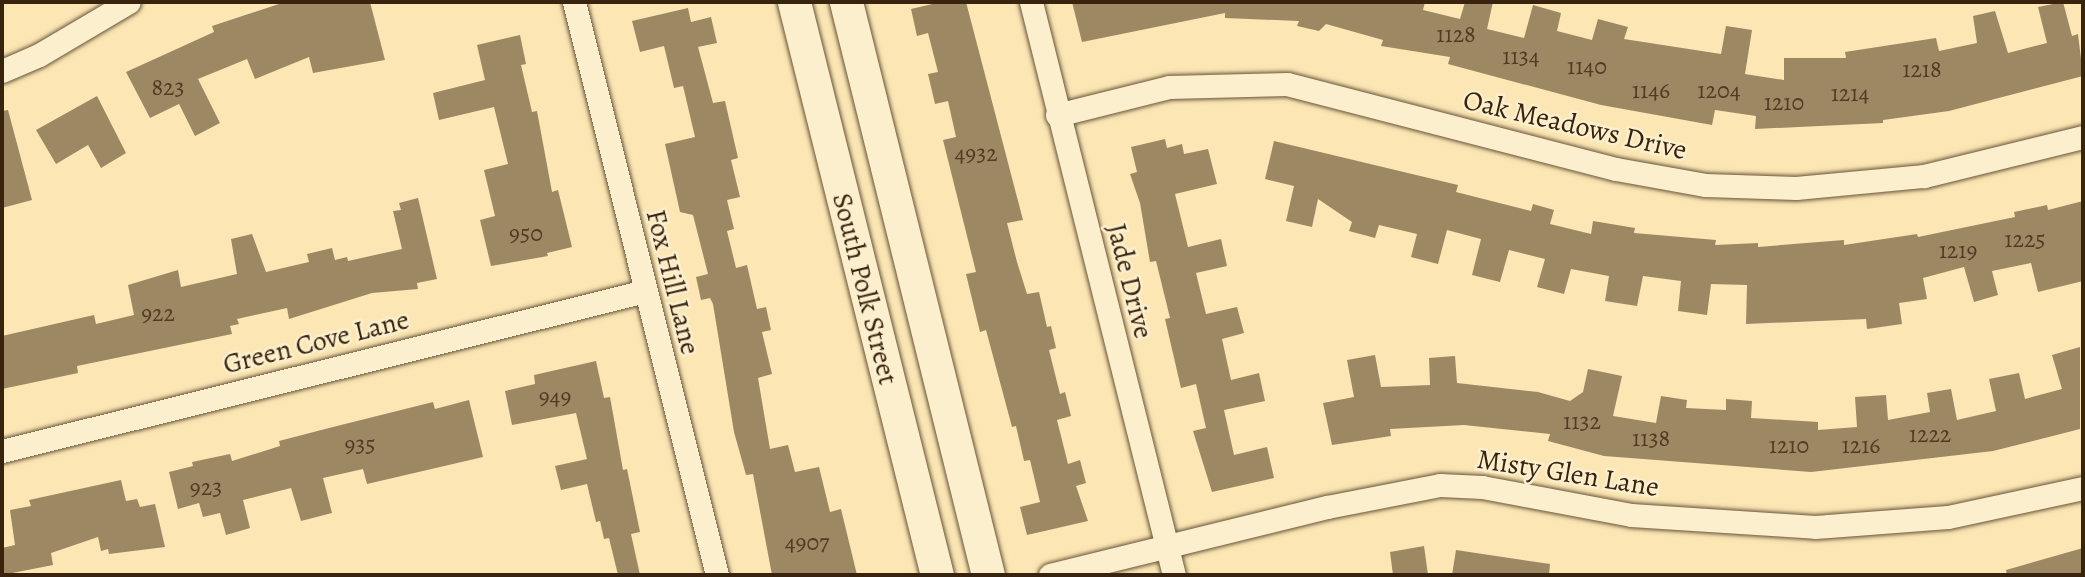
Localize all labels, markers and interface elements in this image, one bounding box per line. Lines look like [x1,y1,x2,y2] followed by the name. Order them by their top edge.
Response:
[1436,21,1476,49] house number: 1128
[1502,43,1540,71] house number: 1134
[1567,53,1607,81] house number: 1140
[1902,56,1942,84] house number: 1218
[151,74,185,102] house number: 823
[1632,77,1670,105] house number: 1146
[1697,77,1741,105] house number: 1204
[1831,80,1869,108] house number: 1214
[1460,83,1690,167] street label: Oak Meadows Drive
[1764,89,1804,117] house number: 1210
[954,140,998,168] house number: 4932
[825,190,905,388] street label: South Polk Street
[639,206,707,358] street label: Fox Hill Lane
[509,220,543,248] house number: 950
[1100,220,1160,342] street label: Jade Drive
[2004,226,2046,254] house number: 1225
[1939,237,1977,265] house number: 1219
[141,300,175,328] house number: 922
[220,303,412,381] street label: Green Cove Lane
[539,383,571,411] house number: 949
[1563,408,1601,436] house number: 1132
[1909,421,1951,449] house number: 1222
[1632,425,1670,453] house number: 1138
[344,431,376,459] house number: 935
[1769,432,1809,460] house number: 1210
[1842,432,1880,460] house number: 1216
[1475,442,1661,504] street label: Misty Glen Lane
[190,474,222,502] house number: 923
[785,529,829,557] house number: 4907

